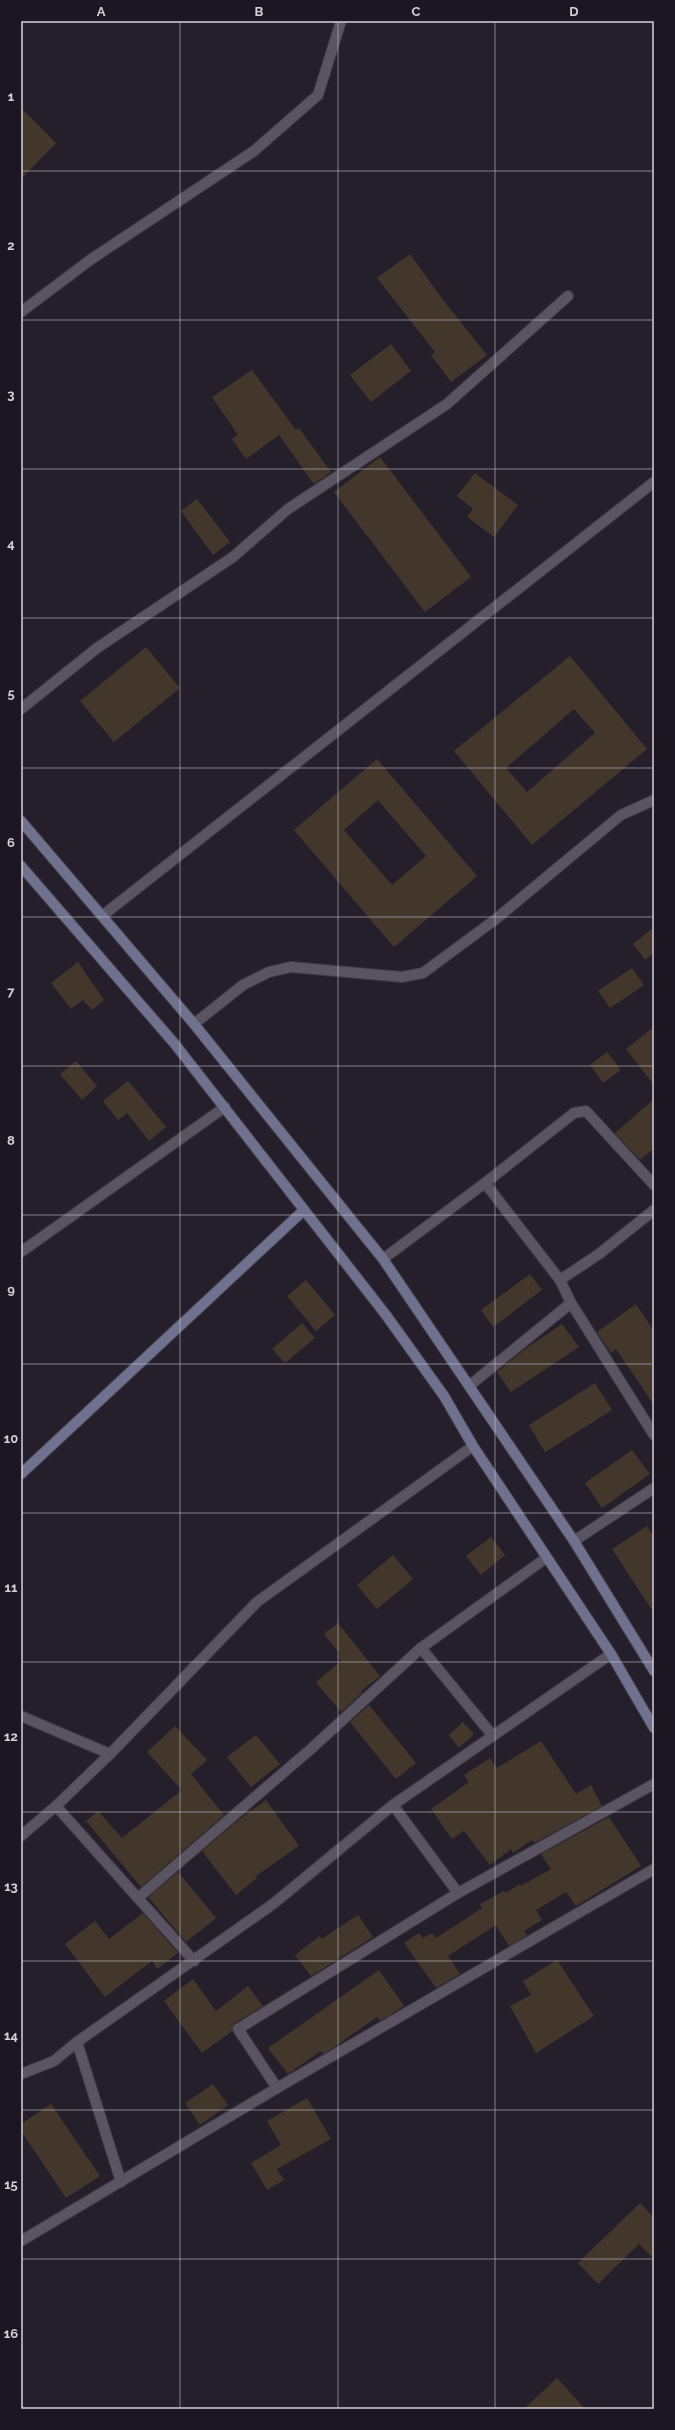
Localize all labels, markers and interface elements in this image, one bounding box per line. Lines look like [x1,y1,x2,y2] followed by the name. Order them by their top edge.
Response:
[97,4,106,19] text: A
[255,4,264,19] text: B
[412,4,421,19] text: C
[569,4,579,19] text: D
[8,89,15,104] text: 1
[7,238,15,253] text: 2
[7,387,15,402] text: 3
[7,536,15,551] text: 4
[7,686,15,701] text: 5
[7,835,15,850] text: 6
[7,984,15,999] text: 7
[7,1133,15,1148] text: 8
[7,1282,15,1297] text: 9
[4,1431,18,1446] text: 10
[5,1580,18,1595] text: 11
[4,1729,18,1744] text: 12
[4,1879,18,1894] text: 13
[4,2028,18,2043] text: 14
[4,2177,18,2192] text: 15
[4,2326,18,2341] text: 16

